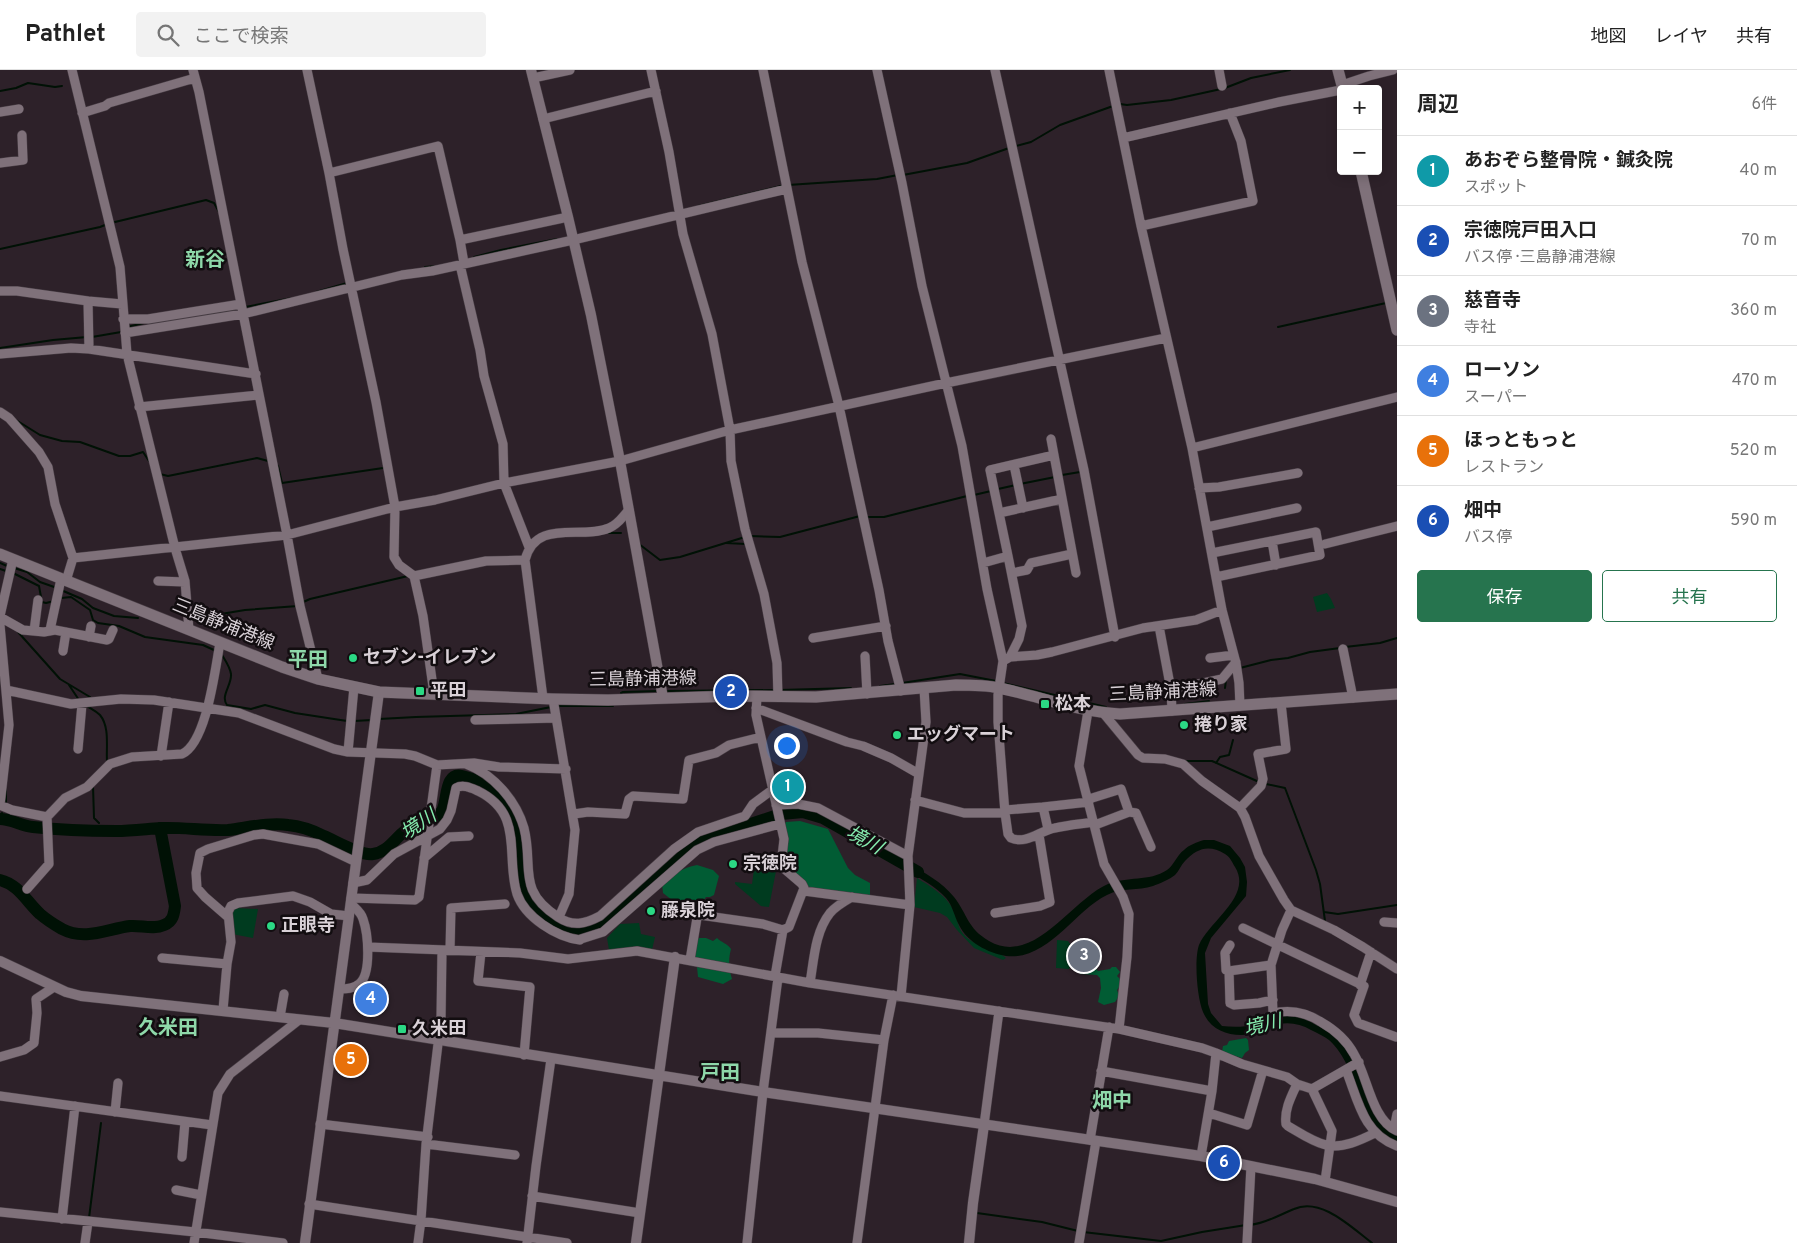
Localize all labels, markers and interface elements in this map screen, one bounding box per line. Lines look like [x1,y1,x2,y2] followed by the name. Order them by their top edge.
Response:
[136,12,486,57] search box
[25,20,106,50] text: Pathlet
[154,21,182,49] icon: search
[194,25,289,49] text: ここで検索
[1591,26,1627,49] text: 地図
[1655,26,1708,49] text: レイヤ
[1736,26,1772,49] text: 共有
[1337,85,1382,175] map controls
[1337,85,1382,130] button: +
[1417,92,1459,119] text: 周辺
[1751,95,1777,115] text: 6件
[1337,130,1382,175] button: −
[1464,149,1673,173] text: あおぞら整骨院・鍼灸院
[1430,161,1436,181] text: 1
[1739,161,1777,181] text: 40 m
[1464,178,1528,198] text: スポット
[1464,219,1597,243] text: 宗徳院戸田入口
[1428,231,1438,251] text: 2
[1742,231,1777,251] text: 70 m
[185,248,225,274] district label: 新谷
[1464,248,1616,268] text: バス停 · 三島静浦港線
[1464,289,1521,313] text: 慈音寺
[1428,301,1438,321] text: 3
[1730,301,1777,321] text: 360 m
[1464,318,1496,338] text: 寺社
[1464,359,1540,383] text: ローソン
[1428,371,1438,391] text: 4
[1732,371,1777,391] text: 470 m
[1464,388,1528,408] text: スーパー
[1464,429,1578,453] text: ほっともっと
[1428,441,1438,461] text: 5
[1730,441,1777,461] text: 520 m
[1464,458,1544,478] text: レストラン
[1464,499,1502,523] text: 畑中
[1428,511,1438,531] text: 6
[1730,511,1777,531] text: 590 m
[1464,528,1512,548] text: バス停
[1417,570,1592,622] button: 保存
[1602,570,1777,622] button: 共有
[169,594,277,656] street label: 三島静浦港線
[363,647,496,670] place label: セブン-イレブン
[288,648,328,674] district label: 平田
[347,652,359,664] marker: セブン-イレブン
[589,668,697,692] street label: 三島静浦港線
[715,673,747,711] pin: 2
[1108,679,1218,707] street label: 三島静浦港線
[430,680,466,703] place label: 平田
[414,685,426,697] marker: 平田
[1055,693,1091,716] place label: 松本
[1039,698,1051,710] marker: 松本
[1194,714,1248,737] place label: 捲り家
[1178,719,1190,731] marker: 捲り家
[907,724,1015,747] place label: エッグマート
[891,729,903,741] marker: エッグマート
[774,733,800,759] your location
[772,768,804,806] pin: 1
[397,803,443,846] water label: 境川
[842,821,888,862] water label: 境川
[743,853,797,876] place label: 宗徳院
[727,858,739,870] marker: 宗徳院
[661,900,715,923] place label: 藤泉院
[645,905,657,917] marker: 藤泉院
[281,915,335,938] place label: 正眼寺
[265,920,277,932] marker: 正眼寺
[1068,937,1100,975] pin: 3
[355,980,387,1018] pin: 4
[1242,1010,1286,1042] water label: 境川
[138,1016,198,1042] district label: 久米田
[412,1018,466,1041] place label: 久米田
[396,1023,408,1035] marker: 久米田
[335,1041,367,1079] pin: 5
[700,1061,740,1087] district label: 戸田
[1092,1089,1132,1115] district label: 畑中
[1208,1144,1240,1182] pin: 6

